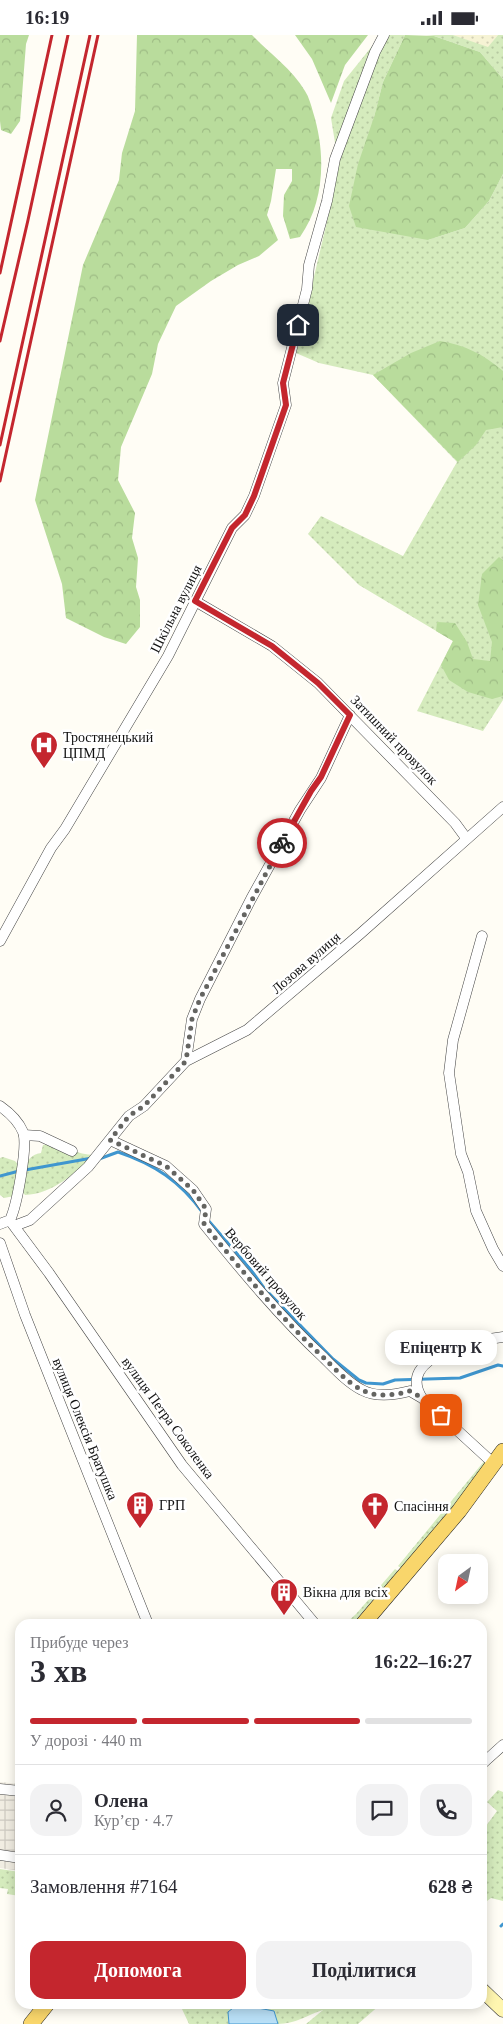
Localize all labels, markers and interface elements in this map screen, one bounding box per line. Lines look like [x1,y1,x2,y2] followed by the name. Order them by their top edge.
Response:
[25,7,69,28] text: 16:19
[277,304,319,346] pin
[284,311,312,339] icon: home
[147,562,205,655] street label: Шкільна вулиця
[348,692,441,788] street label: Затишний провулок
[29,730,59,769] hospital icon: Тростянецький ЦПМД
[63,730,154,761] place label: Тростянецький ЦПМД
[257,818,307,868] courier
[268,829,296,857] icon: bike
[269,929,344,997] street label: Лозова вулиця
[222,1225,310,1323] street label: Вербовий провулок
[385,1330,497,1365] callout: Епіцентр К
[400,1339,482,1356] text: Епіцентр К
[119,1354,218,1482] street label: вулиця Петра Соколенка
[50,1356,121,1503] street label: вулиця Олексія Братушка
[420,1394,462,1436] pin
[427,1401,455,1429] icon: bag
[125,1490,155,1529] building icon: ГРП
[360,1491,390,1530] church icon: Спасіння
[159,1498,185,1513] place label: ГРП
[394,1499,449,1514] place label: Спасіння
[438,1554,488,1604] north arrow
[438,1554,488,1604] map controls
[269,1577,299,1616] building icon: Вікна для всіх
[303,1585,388,1600] place label: Вікна для всіх
[30,1634,129,1651] text: Прибуде через
[374,1651,472,1672] text: 16:22–16:27
[30,1653,87,1689] text: 3 хв
[30,1732,142,1749] text: У дорозі · 440 m
[30,1784,82,1836] button: person
[356,1784,408,1836] button: chat
[420,1784,472,1836] button: phone
[94,1790,148,1811] text: Олена
[94,1812,173,1829] text: Кур’єр · 4.7
[30,1876,177,1897] text: Замовлення #7164
[428,1876,472,1897] text: 628 ₴
[30,1941,246,1999] button: Допомога
[256,1941,472,1999] button: Поділитися

